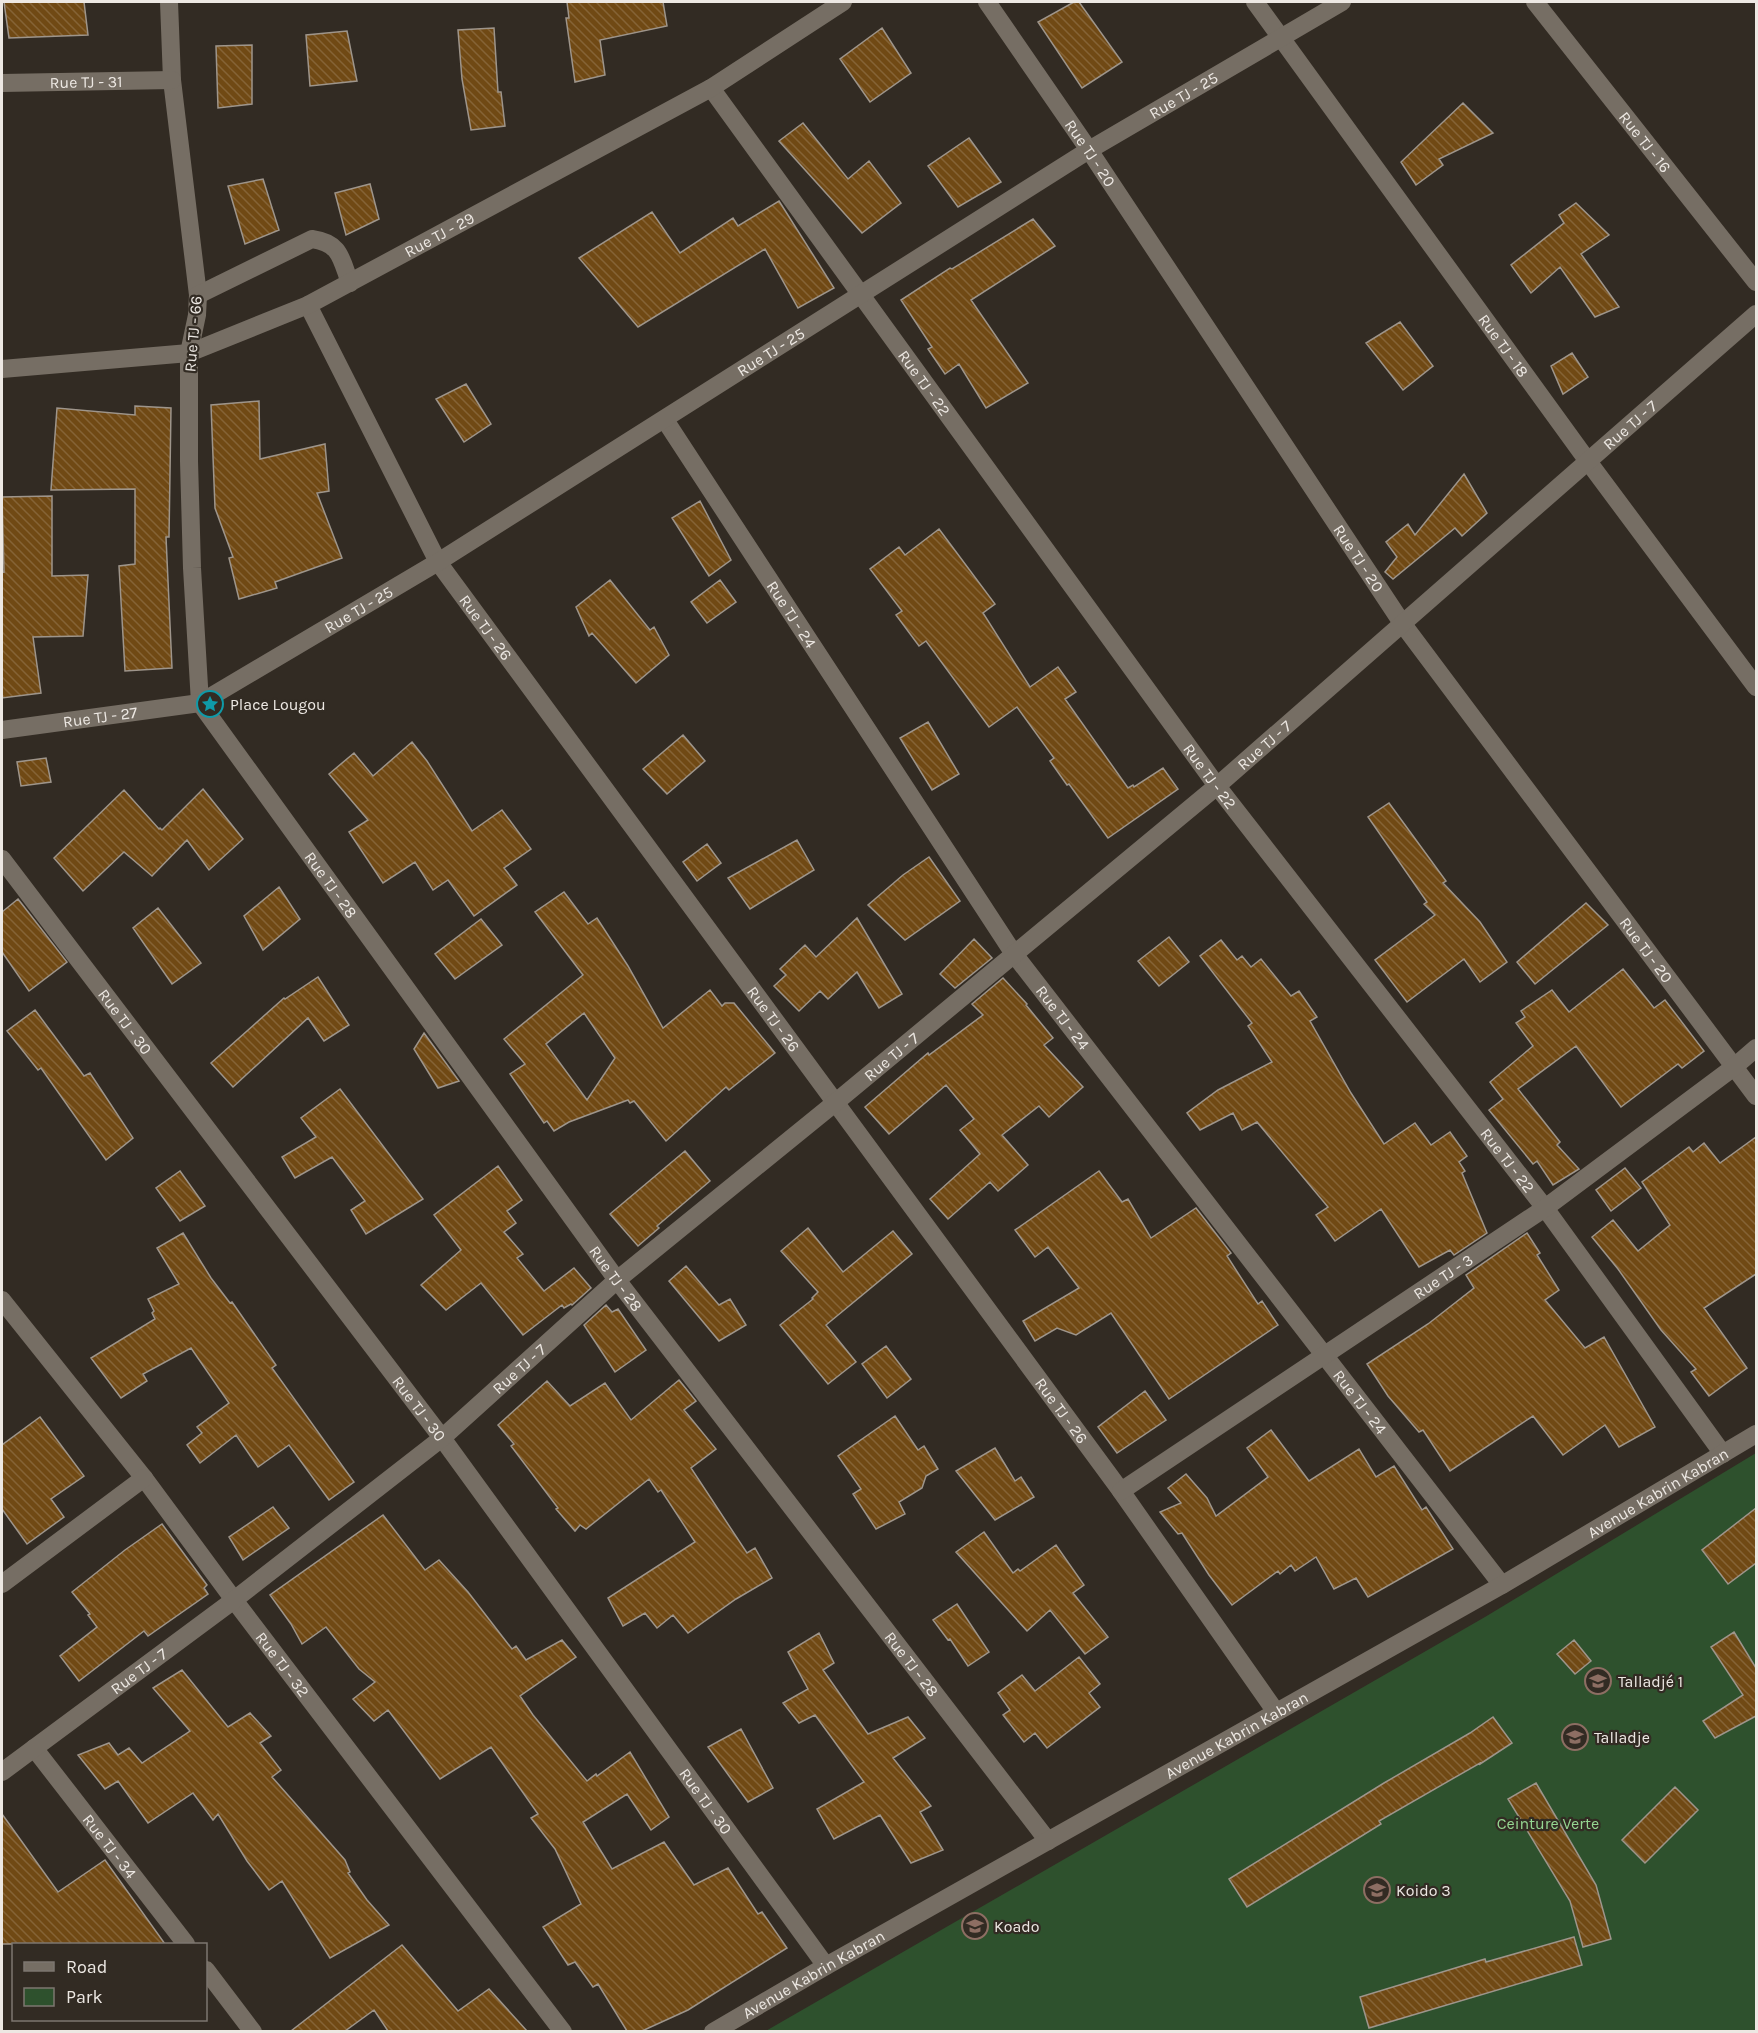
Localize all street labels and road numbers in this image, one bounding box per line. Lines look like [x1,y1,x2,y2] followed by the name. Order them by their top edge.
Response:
[1145,67,1221,122] street label: Rue TJ - 25
[49,71,123,92] street label: Rue TJ - 31
[1615,107,1675,176] street label: Rue TJ - 16
[1061,116,1120,190] street label: Rue TJ - 20
[401,208,477,261] street label: Rue TJ - 29
[180,295,206,373] street label: Rue TJ - 66
[1475,310,1533,381] street label: Rue TJ - 18
[733,323,808,380] street label: Rue TJ - 25
[894,346,955,419] street label: Rue TJ - 22
[1599,396,1661,453] street label: Rue TJ - 7
[1330,521,1388,595] street label: Rue TJ - 20
[763,577,821,651] street label: Rue TJ - 24
[321,581,396,637] street label: Rue TJ - 25
[456,591,516,664] street label: Rue TJ - 26
[62,702,139,731] street label: Rue TJ - 27
[1233,716,1295,774] street label: Rue TJ - 7
[1180,740,1241,813] street label: Rue TJ - 22
[301,848,362,921] street label: Rue TJ - 28
[1616,913,1677,986] street label: Rue TJ - 20
[1032,981,1094,1053] street label: Rue TJ - 24
[744,982,804,1055] street label: Rue TJ - 26
[95,985,156,1058] street label: Rue TJ - 30
[860,1028,923,1085] street label: Rue TJ - 7
[1477,1124,1539,1196] street label: Rue TJ - 22
[586,1242,647,1315] street label: Rue TJ - 28
[1410,1249,1476,1303] street label: Rue TJ - 3
[488,1339,550,1398] street label: Rue TJ - 7
[1329,1366,1391,1438] street label: Rue TJ - 24
[389,1372,450,1445] street label: Rue TJ - 30
[1031,1374,1092,1447] street label: Rue TJ - 26
[1584,1443,1732,1542] street label: Avenue Kabrin Kabran
[881,1627,943,1700] street label: Rue TJ - 28
[252,1628,314,1701] street label: Rue TJ - 32
[107,1643,171,1698] street label: Rue TJ - 7
[1162,1687,1311,1782] street label: Avenue Kabrin Kabran
[676,1764,736,1838] street label: Rue TJ - 30
[79,1810,141,1882] street label: Rue TJ - 34
[739,1926,888,2022] street label: Avenue Kabrin Kabran

